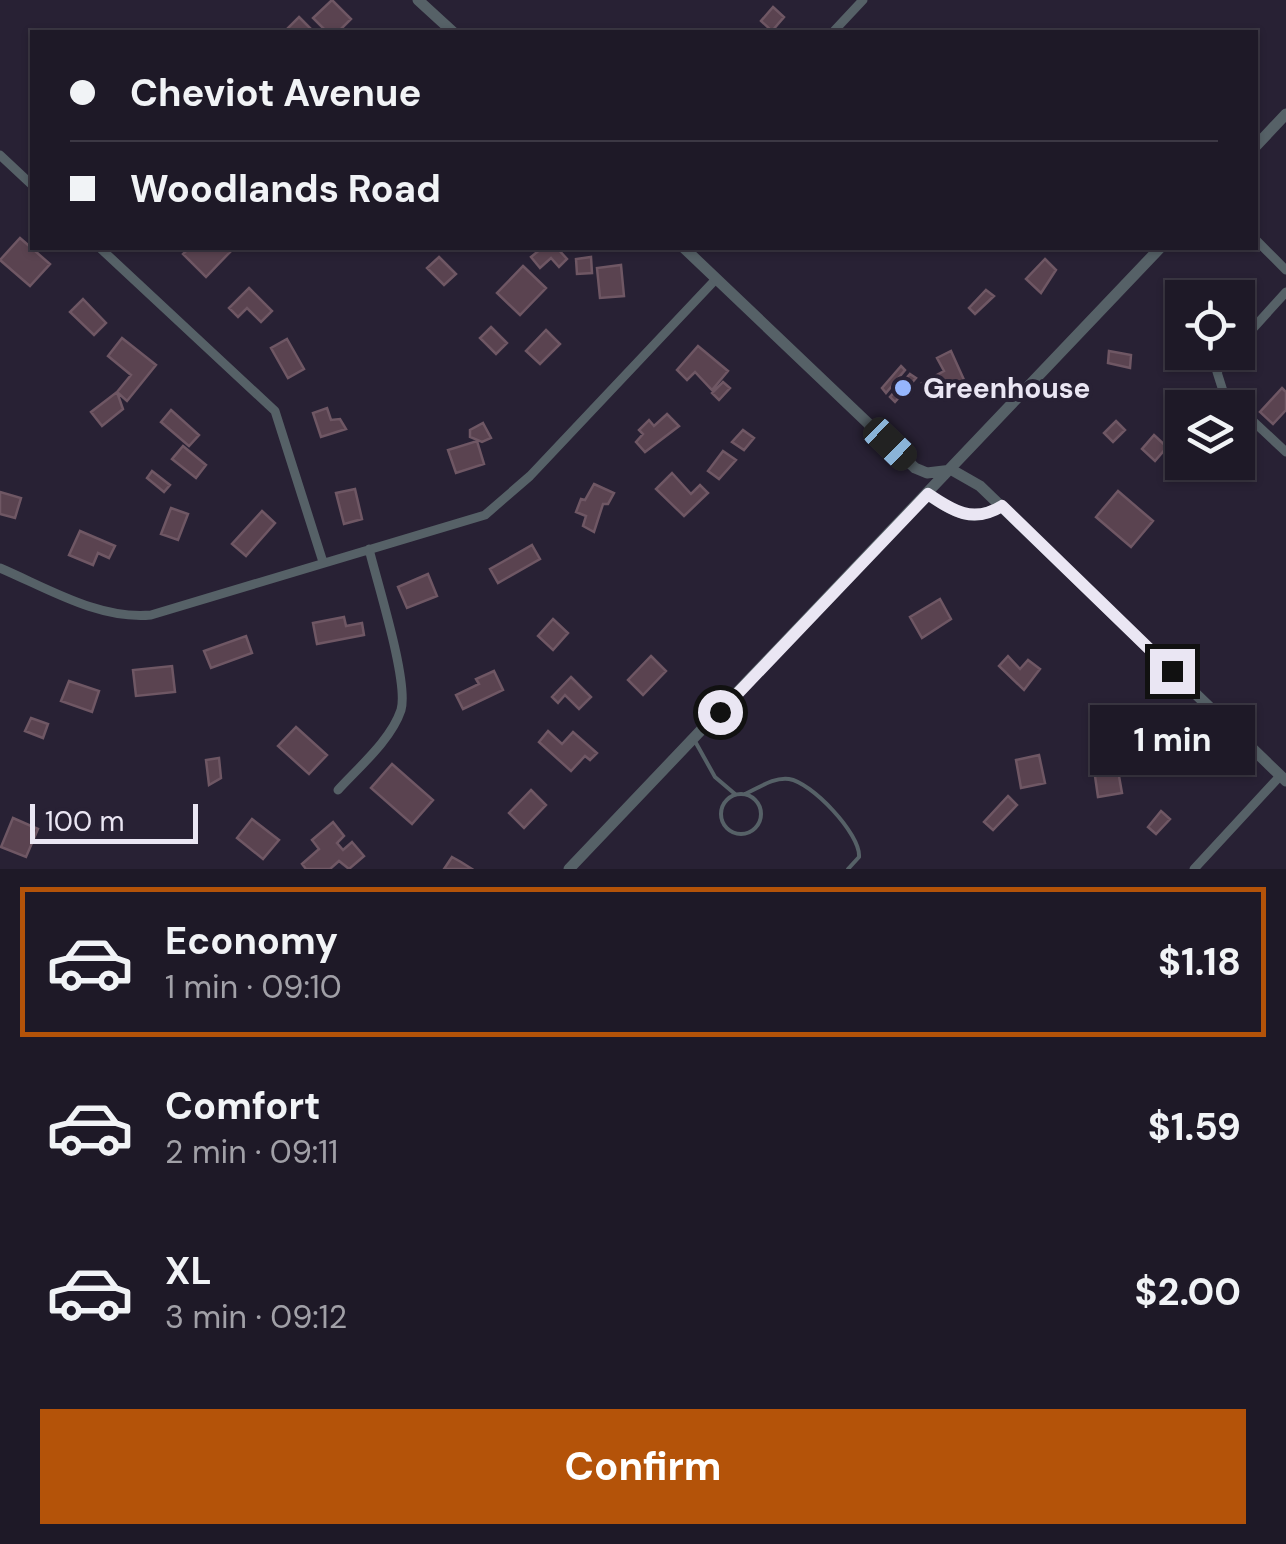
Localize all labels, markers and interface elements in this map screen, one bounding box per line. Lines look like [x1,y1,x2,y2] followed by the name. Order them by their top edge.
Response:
[130,68,421,118] text: Cheviot Avenue
[130,164,441,214] text: Woodlands Road
[1165,280,1255,480] map controls
[1165,280,1255,370] button: locate
[923,370,1090,407] place label: Greenhouse
[892,377,914,399] marker: Greenhouse
[1165,390,1255,480] button: layers
[858,412,922,476] car
[1150,649,1195,694] route end
[698,690,743,735] route start
[1090,706,1254,776] callout: 1 min
[1134,719,1211,761] text: 1 min
[30,799,198,844] scale bar
[45,803,124,840] text: 100 m
[165,916,338,966] text: Economy
[45,917,135,1007] icon: car
[1158,937,1241,987] text: $1.18
[165,966,342,1008] text: 1 min · 09:10
[165,1081,321,1131] text: Comfort
[45,1082,135,1172] icon: car
[1148,1102,1241,1152] text: $1.59
[165,1131,338,1173] text: 2 min · 09:11
[165,1246,212,1296] text: XL
[45,1247,135,1337] icon: car
[1135,1267,1241,1317] text: $2.00
[165,1296,347,1338] text: 3 min · 09:12
[40,1409,1246,1524] button: Confirm

